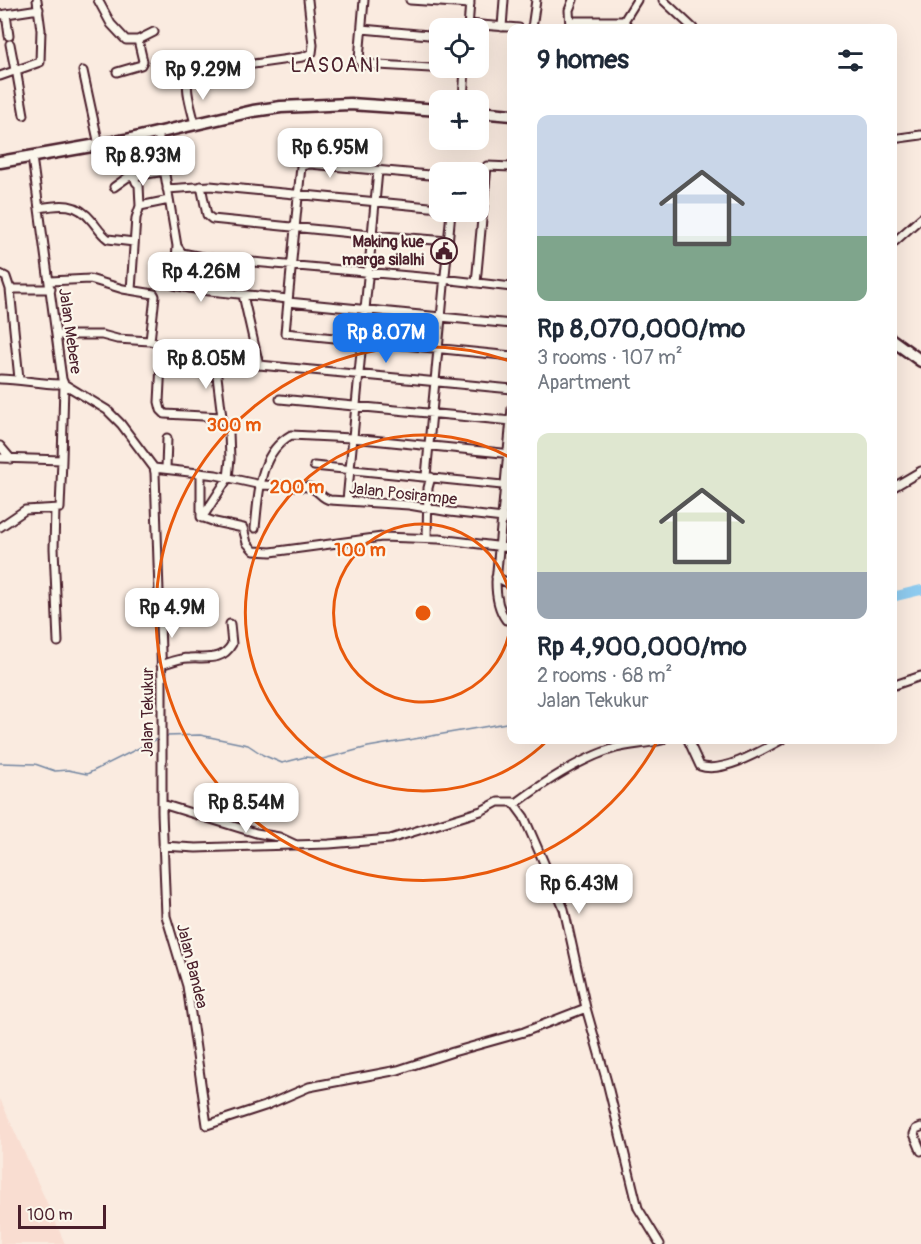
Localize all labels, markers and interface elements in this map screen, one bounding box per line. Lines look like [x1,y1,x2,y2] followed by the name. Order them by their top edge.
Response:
[429,18,489,222] map controls
[429,18,489,78] button: locate
[537,44,629,76] text: 9 homes
[834,44,867,77] icon: filters
[141,50,265,101] pin: Rp 9.29M
[290,53,382,78] district label: LASOANI
[165,57,241,82] text: Rp 9.29M
[429,90,489,150] button: +
[268,128,392,179] pin: Rp 6.95M
[292,135,368,160] text: Rp 6.95M
[81,136,205,187] pin: Rp 8.93M
[105,143,181,168] text: Rp 8.93M
[648,154,756,262] icon: home
[429,162,489,222] button: −
[342,232,425,270] place label: Making kue marga silalhi
[429,236,459,266] public building icon: Making kue marga silalhi
[139,252,263,303] pin: Rp 4.26M
[162,259,240,284] text: Rp 4.26M
[54,287,86,375] street label: Jalan Mebere
[324,313,448,364] pin: Rp 8.07M
[537,313,745,345] text: Rp 8,070,000/mo
[347,320,425,345] text: Rp 8.07M
[144,339,268,390] pin: Rp 8.05M
[537,345,683,370] text: 3 rooms · 107 m²
[167,346,245,371] text: Rp 8.05M
[537,370,630,395] text: Apartment
[207,414,261,437] text: 300 m
[648,472,756,580] icon: home
[270,476,324,499] text: 200 m
[348,478,458,510] street label: Jalan Posirampe
[334,539,386,562] text: 100 m
[117,588,227,639] pin: Rp 4.9M
[139,595,205,620] text: Rp 4.9M
[413,603,433,623] centre of rings
[537,631,747,663] text: Rp 4,900,000/mo
[537,663,672,688] text: 2 rooms · 68 m²
[138,667,158,757] street label: Jalan Tekukur
[537,688,649,713] text: Jalan Tekukur
[184,783,308,834] pin: Rp 8.54M
[208,790,284,815] text: Rp 8.54M
[517,864,641,915] pin: Rp 6.43M
[540,871,618,896] text: Rp 6.43M
[172,921,212,1011] street label: Jalan Bandea
[18,1202,106,1230] scale bar
[27,1205,73,1225] text: 100 m

